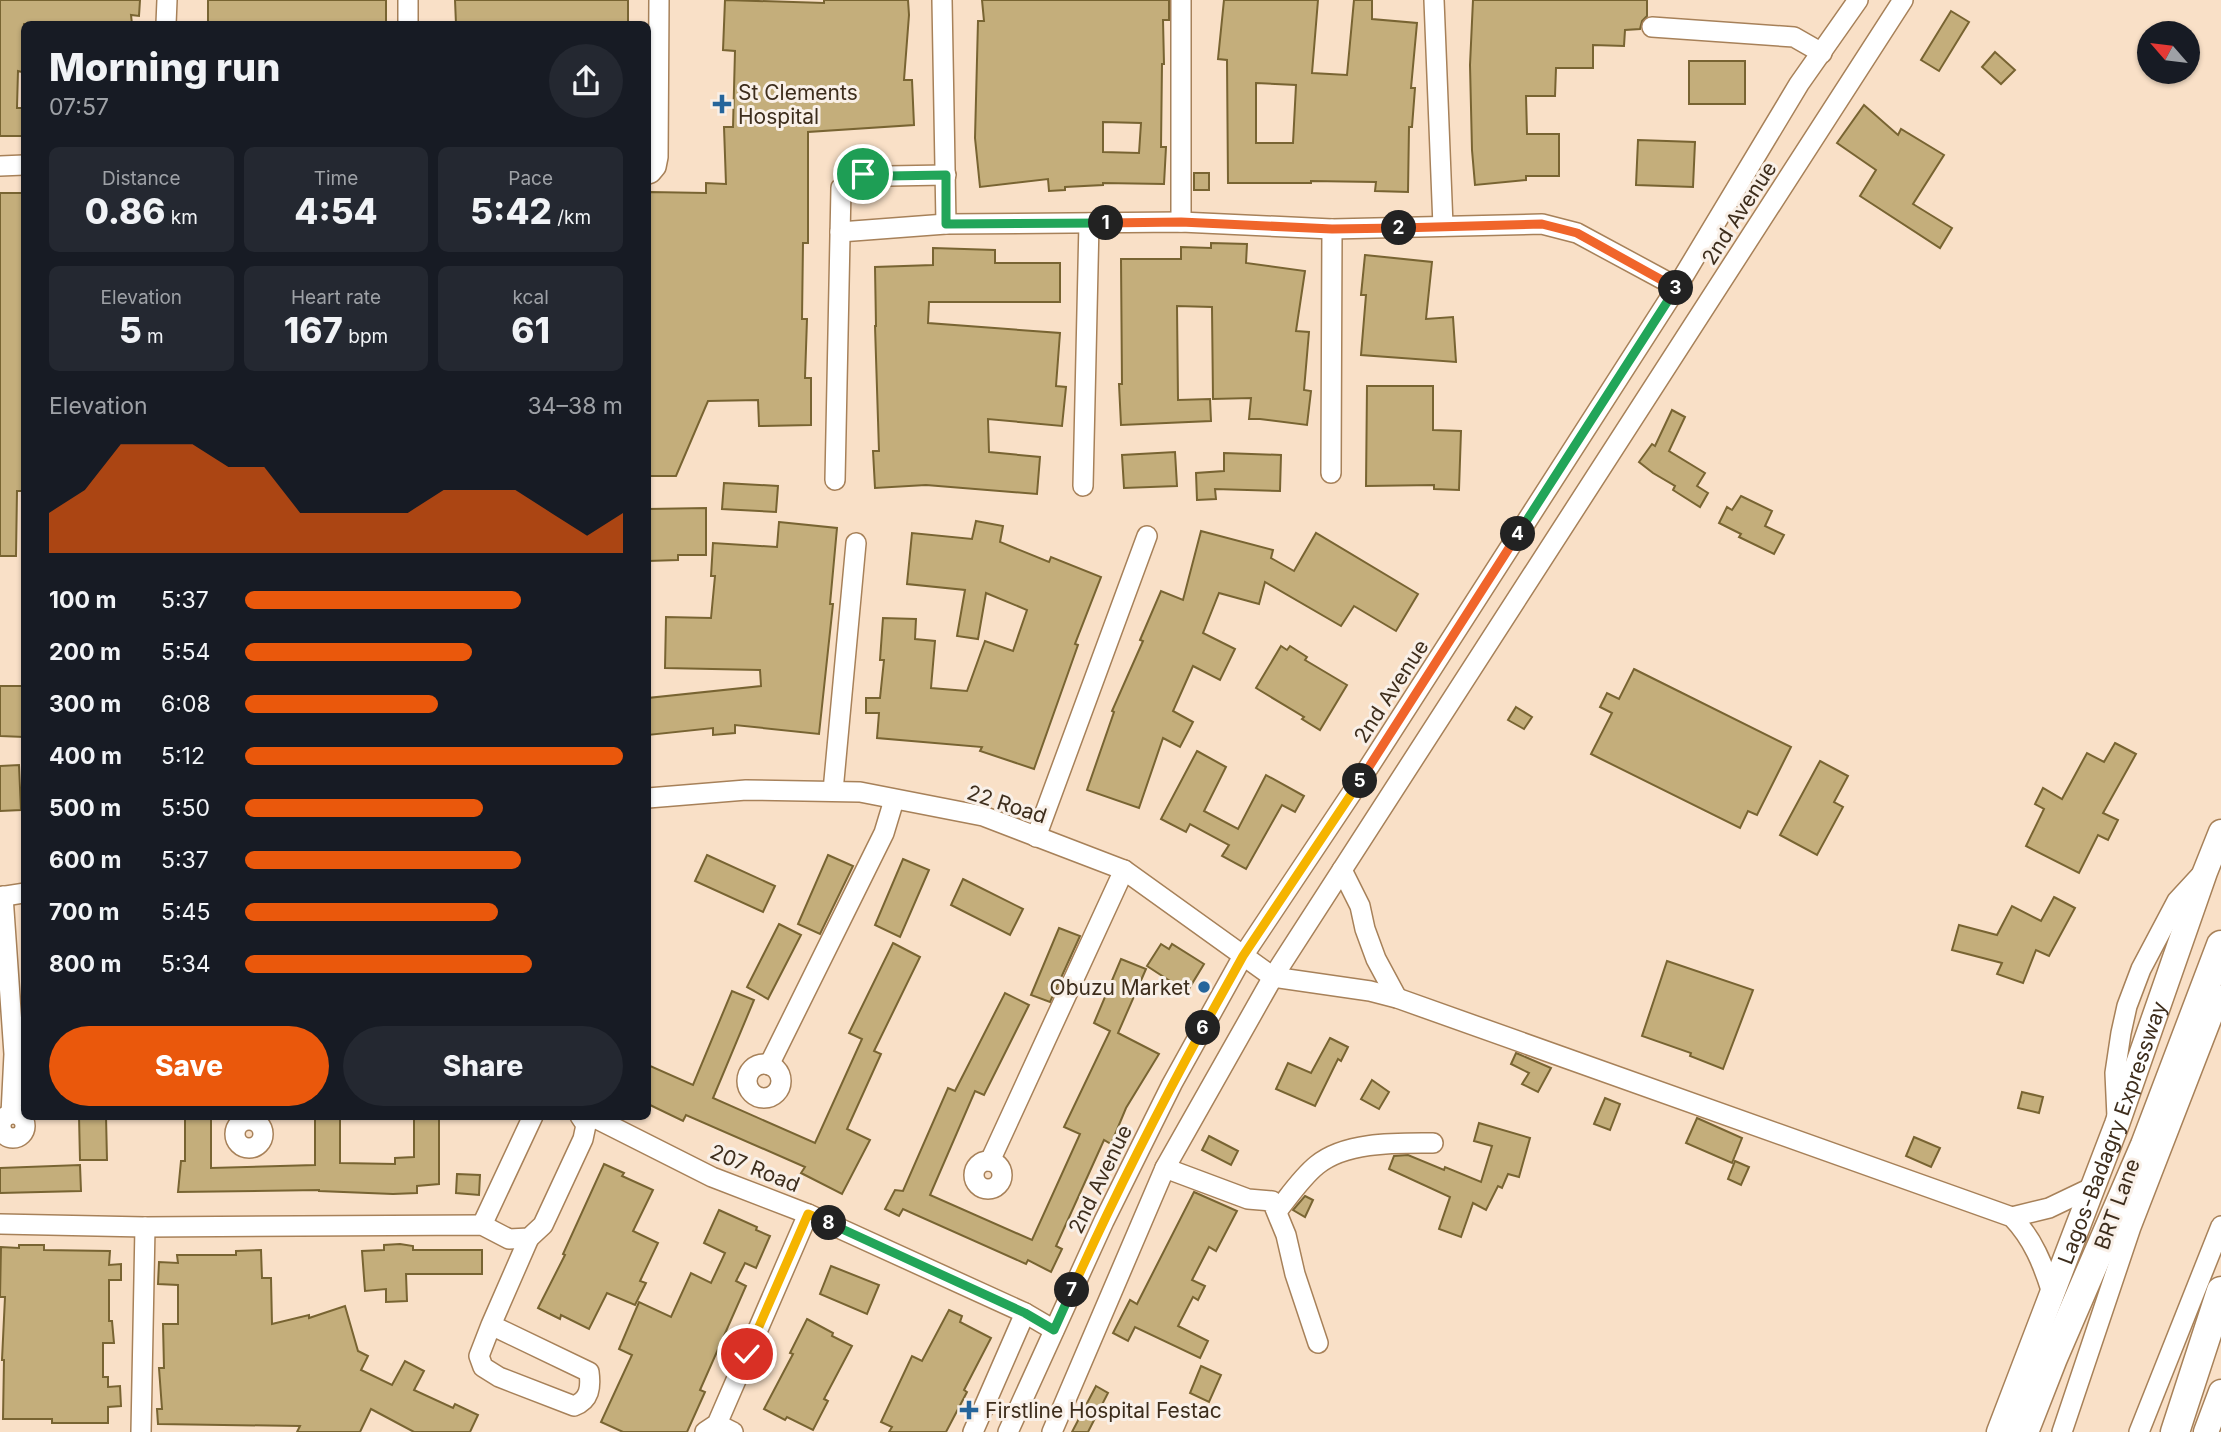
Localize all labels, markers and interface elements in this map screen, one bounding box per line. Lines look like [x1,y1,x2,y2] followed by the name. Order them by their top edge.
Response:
[2137,21,2200,84] north arrow
[2137,21,2200,84] map controls
[49,44,280,90] text: Morning run
[549,44,623,118] button: share
[738,80,858,129] place label: St Clements Hospital
[49,93,109,121] text: 07:57
[712,94,732,114] marker: St Clements Hospital
[833,144,893,204] pin
[844,155,882,193] icon: arrive
[1696,157,1782,269] street label: 2nd Avenue
[102,167,181,190] text: Distance
[314,167,358,190] text: Time
[508,167,553,190] text: Pace
[85,190,166,232] text: 0.86
[294,190,378,232] text: 4:54
[470,190,552,232] text: 5:42
[166,206,198,229] text: km
[552,206,591,229] text: /km
[1088,206,1124,241] pin: 1
[1382,210,1416,246] pin: 2
[1101,211,1110,234] text: 1
[1393,216,1404,239] text: 2
[1658,270,1694,306] pin: 3
[1669,276,1682,299] text: 3
[101,286,182,309] text: Elevation
[291,286,381,309] text: Heart rate
[513,286,549,309] text: kcal
[119,309,142,351] text: 5
[284,309,343,351] text: 167
[511,309,550,351] text: 61
[142,325,164,348] text: m
[343,325,388,348] text: bpm
[49,392,148,420] text: Elevation
[527,392,623,420] text: 34–38 m
[1500,516,1536,552] pin: 4
[1511,522,1524,545] text: 4
[49,586,116,614] text: 100 m
[161,586,209,614] text: 5:37
[1348,635,1434,747] street label: 2nd Avenue
[49,638,121,666] text: 200 m
[161,638,210,666] text: 5:54
[49,690,121,718] text: 300 m
[161,690,211,718] text: 6:08
[49,742,122,770] text: 400 m
[161,742,205,770] text: 5:12
[1342,764,1378,798] pin: 5
[1353,769,1366,792] text: 5
[964,779,1050,829] street label: 22 Road
[49,794,121,822] text: 500 m
[161,794,210,822] text: 5:50
[49,846,121,874] text: 600 m
[161,846,209,874] text: 5:37
[49,898,119,926] text: 700 m
[161,898,210,926] text: 5:45
[49,950,121,978] text: 800 m
[161,950,211,978] text: 5:34
[1050,975,1190,1000] place label: Obuzu Market
[1196,979,1212,995] marker: Obuzu Market
[2052,998,2172,1268] street label: Lagos-Badagry Expressway
[1186,1010,1220,1046] pin: 6
[1196,1016,1209,1039] text: 6
[49,1026,329,1106] button: Save
[343,1026,623,1106] button: Share
[1063,1121,1137,1237] street label: 2nd Avenue
[707,1139,803,1197] street label: 207 Road
[2089,1155,2145,1253] street label: BRT Lane
[812,1206,846,1240] pin: 8
[822,1211,835,1234] text: 8
[1054,1272,1090,1308] pin: 7
[1066,1278,1077,1301] text: 7
[717,1324,777,1384] pin
[728,1335,766,1373] icon: check
[985,1398,1222,1423] place label: Firstline Hospital Festac
[959,1400,979,1420] marker: Firstline Hospital Festac

